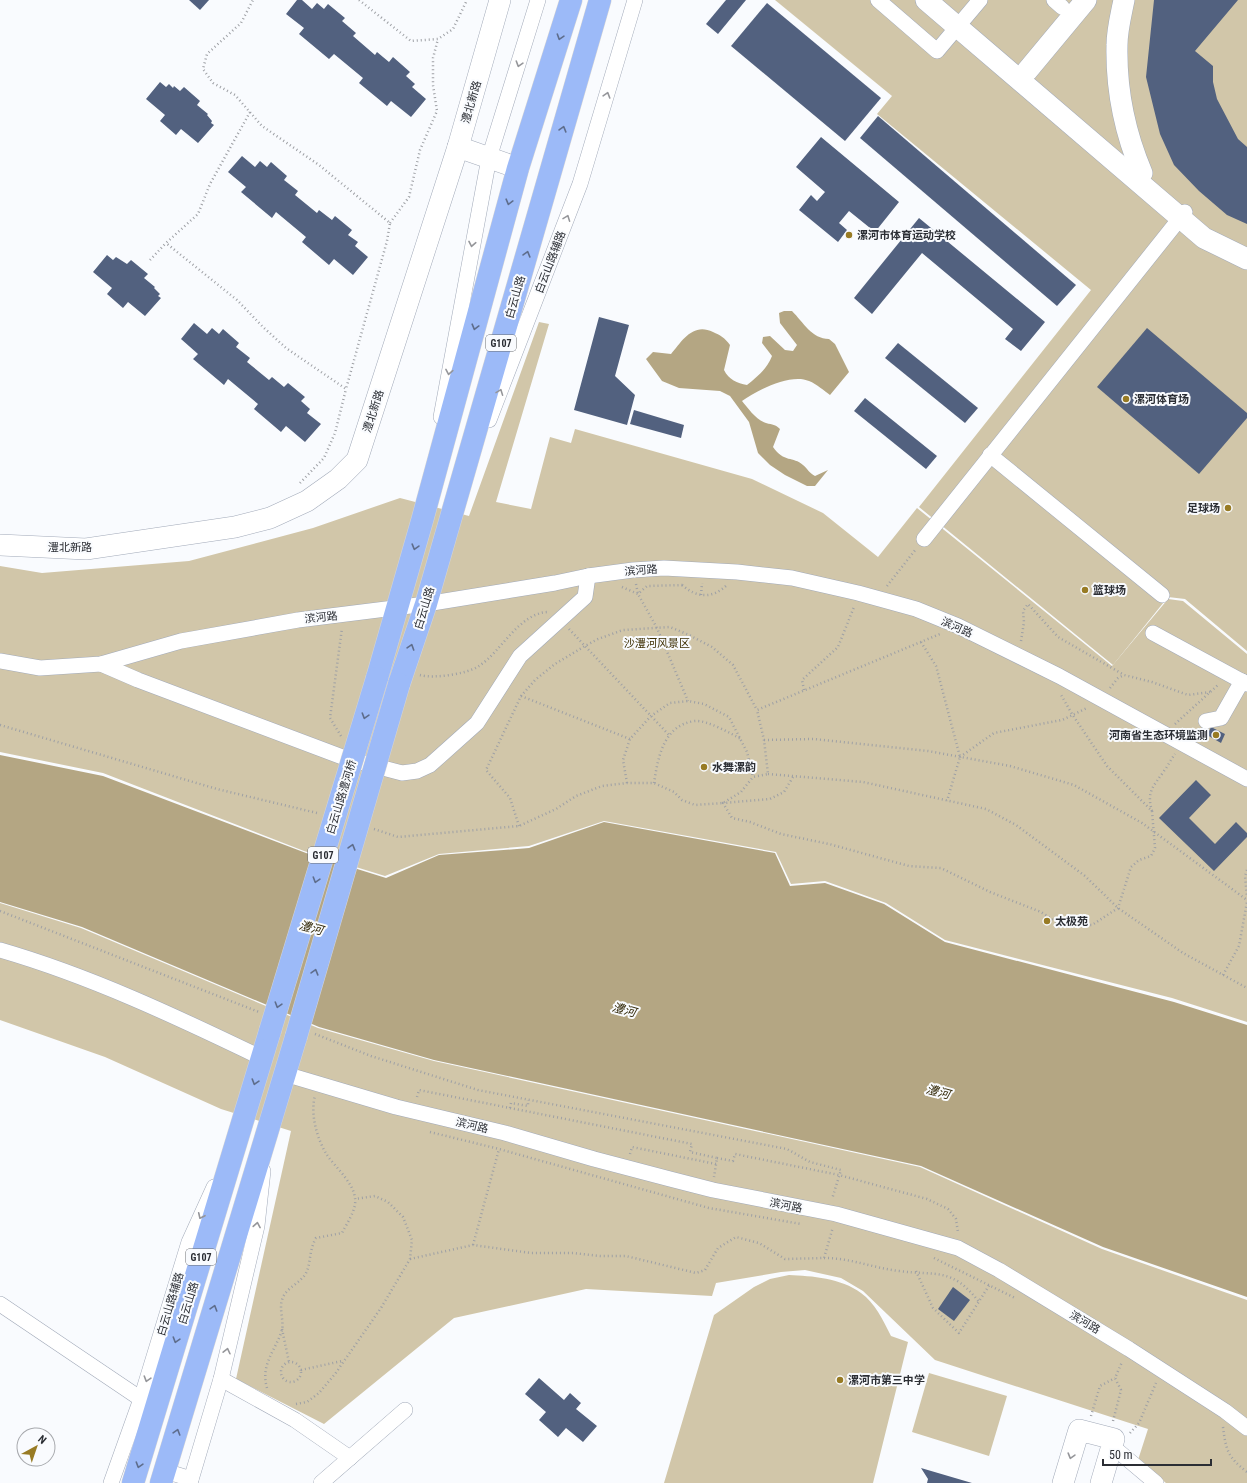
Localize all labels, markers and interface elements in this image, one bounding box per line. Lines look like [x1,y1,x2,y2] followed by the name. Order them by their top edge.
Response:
[556,34,565,41] one-way arrow
[515,60,523,67] one-way arrow
[459,79,484,125] street label: 澧北新路
[602,91,611,98] one-way arrow
[558,126,567,133] one-way arrow
[505,198,514,205] one-way arrow
[562,215,570,222] one-way arrow
[533,229,568,295] street label: 白云山路辅路
[857,229,956,242] place label: 漯河市体育运动学校
[844,230,854,240] marker: 漯河市体育运动学校
[468,241,477,247] one-way arrow
[522,251,531,258] one-way arrow
[503,274,528,320] street label: 白云山路
[471,323,480,330] one-way arrow
[486,335,516,351] road number: G107
[445,369,454,375] one-way arrow
[360,388,386,434] street label: 澧北新路
[495,388,503,395] one-way arrow
[1134,393,1189,406] place label: 漯河体育场
[1121,394,1131,404] marker: 漯河体育场
[1187,502,1220,515] place label: 足球场
[1223,503,1233,513] marker: 足球场
[48,541,92,554] street label: 澧北新路
[411,543,420,550] one-way arrow
[624,563,658,578] street label: 滨河路
[1093,584,1126,597] place label: 篮球场
[412,585,437,631] street label: 白云山路
[1080,585,1090,595] marker: 篮球场
[304,609,338,626] street label: 滨河路
[939,615,975,640] street label: 滨河路
[624,637,690,650] park label: 沙澧河风景区
[407,644,415,651] one-way arrow
[361,712,370,719] one-way arrow
[1109,729,1208,742] place label: 河南省生态环境监测
[1211,730,1221,740] marker: 河南省生态环境监测
[324,758,359,836] street label: 白云山路澧河桥
[712,761,756,774] place label: 水舞漯韵
[699,762,709,772] marker: 水舞漯韵
[347,844,356,851] one-way arrow
[308,847,338,863] road number: G107
[312,876,321,883] one-way arrow
[1055,915,1088,928] place label: 太极苑
[1042,916,1052,926] marker: 太极苑
[298,918,326,938] water label: 澧河
[310,969,319,976] one-way arrow
[611,1000,639,1020] water label: 澧河
[274,1001,283,1008] one-way arrow
[251,1078,260,1085] one-way arrow
[925,1082,953,1102] water label: 澧河
[454,1115,489,1136] street label: 滨河路
[768,1196,803,1215] street label: 滨河路
[198,1211,206,1219] one-way arrow
[252,1221,260,1228] one-way arrow
[186,1249,216,1265] road number: G107
[155,1271,186,1338] street label: 白云山路辅路
[176,1280,201,1326] street label: 白云山路
[209,1305,218,1312] one-way arrow
[1067,1308,1102,1336] street label: 滨河路
[172,1336,181,1343] one-way arrow
[223,1348,231,1354] one-way arrow
[848,1374,925,1387] place label: 漯河市第三中学
[143,1375,152,1382] one-way arrow
[835,1375,845,1385] marker: 漯河市第三中学
[16,1427,56,1467] north arrow
[172,1429,181,1436] one-way arrow
[35,1433,49,1447] text: N
[1103,1441,1211,1467] scale bar
[1109,1448,1133,1462] text: 50 m
[1067,1453,1076,1460] one-way arrow
[135,1461,144,1468] one-way arrow

